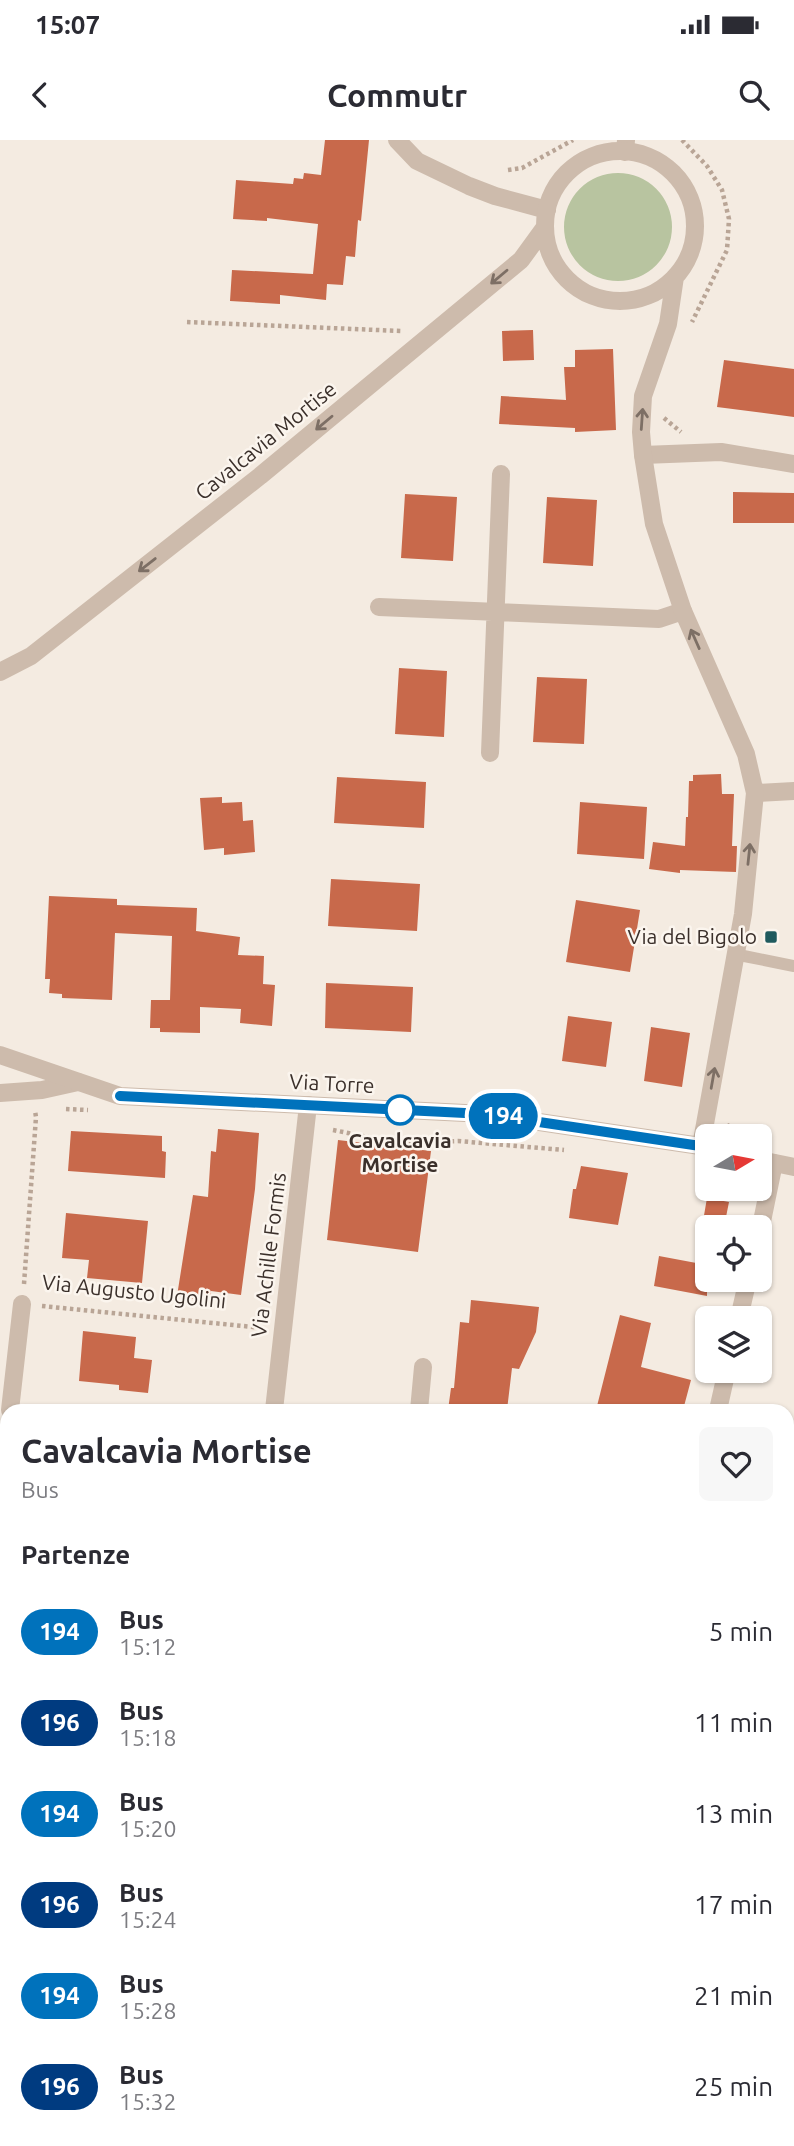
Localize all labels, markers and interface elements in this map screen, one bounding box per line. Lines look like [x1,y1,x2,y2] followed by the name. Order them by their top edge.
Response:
[35,10,100,39] text: 15:07
[21,76,59,114] icon: back
[735,76,773,114] icon: search
[327,77,467,113] text: Commutr
[491,270,509,285] one-way arrow
[190,376,341,504] street label: Cavalcavia Mortise
[636,408,649,431] one-way arrow
[316,415,334,431] one-way arrow
[138,558,157,573] one-way arrow
[688,628,701,650] one-way arrow
[743,843,756,866] one-way arrow
[628,924,757,948] place label: Via del Bigolo
[763,929,779,945] marker: Via del Bigolo
[707,1067,720,1090] one-way arrow
[289,1069,375,1097] street label: Via Torre
[463,1093,543,1139] line badge: 194
[385,1095,415,1125] marker: Cavalcavia Mortise
[483,1102,523,1129] text: 194
[695,1124,772,1200] north arrow
[695,1124,772,1383] map controls
[348,1128,452,1176] place label: Cavalcavia Mortise
[246,1171,290,1339] street label: Via Achille Formis
[695,1215,772,1292] button: locate
[41,1269,227,1313] street label: Via Augusto Ugolini
[695,1306,772,1383] button: layers
[699,1427,773,1501] button: heart
[21,1432,312,1469] text: Cavalcavia Mortise
[21,1477,59,1502] text: Bus
[21,1540,130,1569] text: Partenze
[119,1605,164,1634] text: Bus
[709,1617,773,1646] text: 5 min
[39,1618,80,1645] text: 194
[119,1634,177,1659] text: 15:12
[119,1696,164,1725] text: Bus
[694,1708,773,1737] text: 11 min
[39,1709,80,1736] text: 196
[119,1725,177,1750] text: 15:18
[119,1787,164,1816] text: Bus
[694,1799,773,1828] text: 13 min
[39,1800,80,1827] text: 194
[119,1816,177,1841] text: 15:20
[119,1878,164,1907] text: Bus
[694,1890,773,1919] text: 17 min
[39,1891,80,1918] text: 196
[119,1907,177,1932] text: 15:24
[119,1969,164,1998] text: Bus
[694,1981,773,2010] text: 21 min
[39,1982,80,2009] text: 194
[119,1998,177,2023] text: 15:28
[119,2060,164,2089] text: Bus
[694,2072,773,2101] text: 25 min
[39,2073,80,2100] text: 196
[119,2089,177,2114] text: 15:32

